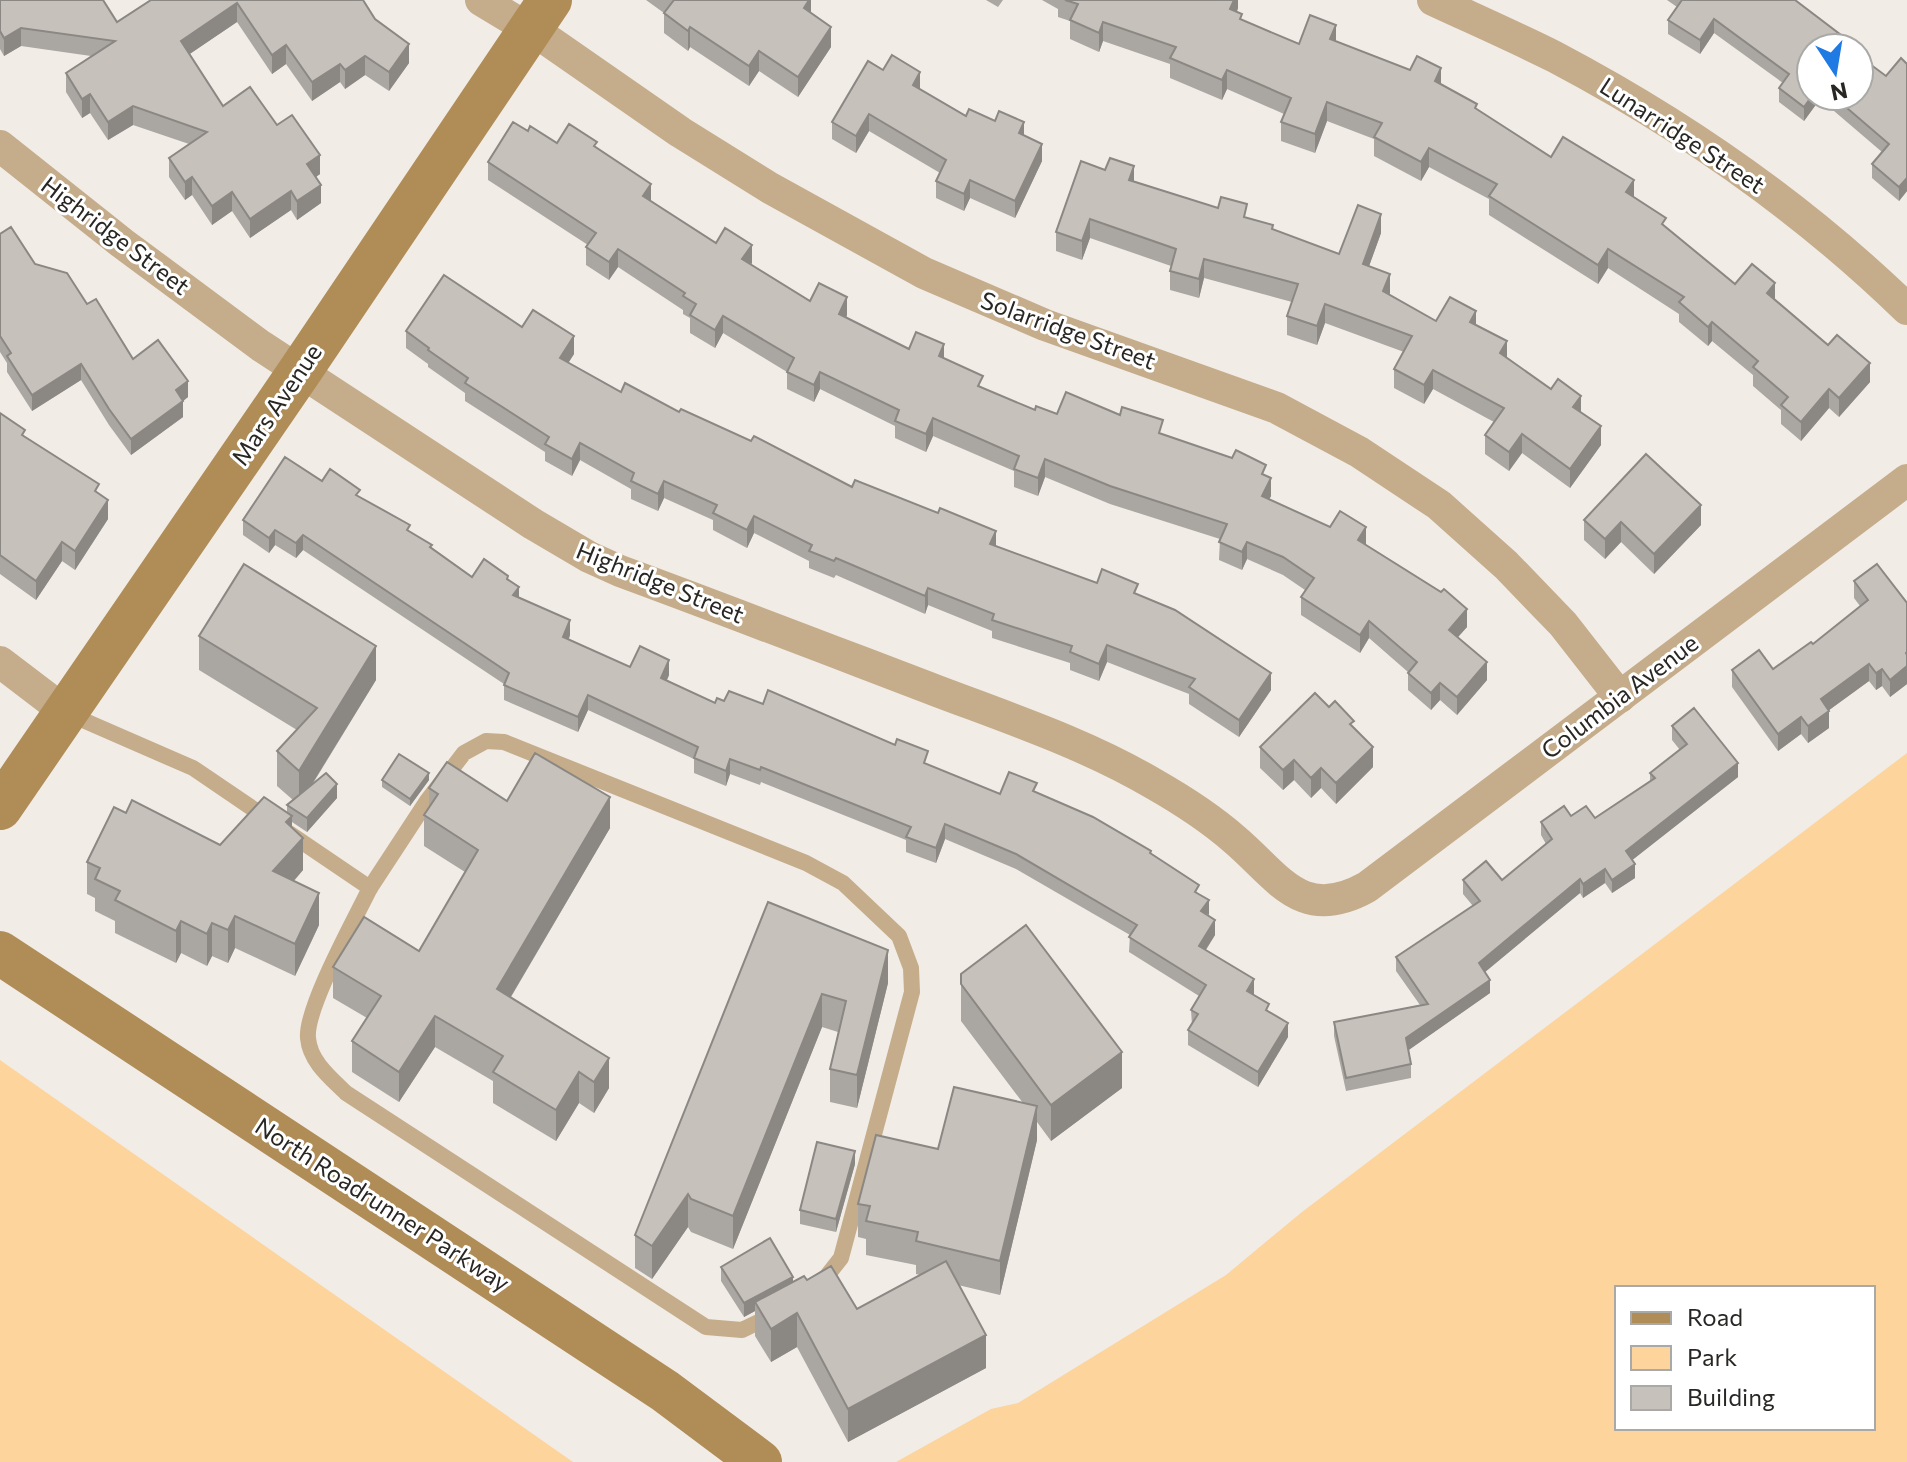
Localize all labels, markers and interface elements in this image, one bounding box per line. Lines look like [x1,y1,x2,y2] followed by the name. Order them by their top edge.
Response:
[1795,32,1875,112] north arrow
[1595,71,1771,199] street label: Lunarridge Street
[1828,77,1850,107] text: N
[36,170,196,300] street label: Highridge Street
[977,284,1160,375] street label: Solarridge Street
[225,338,327,470] street label: Mars Avenue
[572,535,749,629] street label: Highridge Street
[1535,627,1703,764] street label: Columbia Avenue
[250,1111,515,1297] street label: North Roadrunner Parkway
[1615,1286,1875,1430] legend
[1687,1302,1743,1331] text: Road
[1687,1342,1737,1371] text: Park
[1687,1382,1775,1411] text: Building

